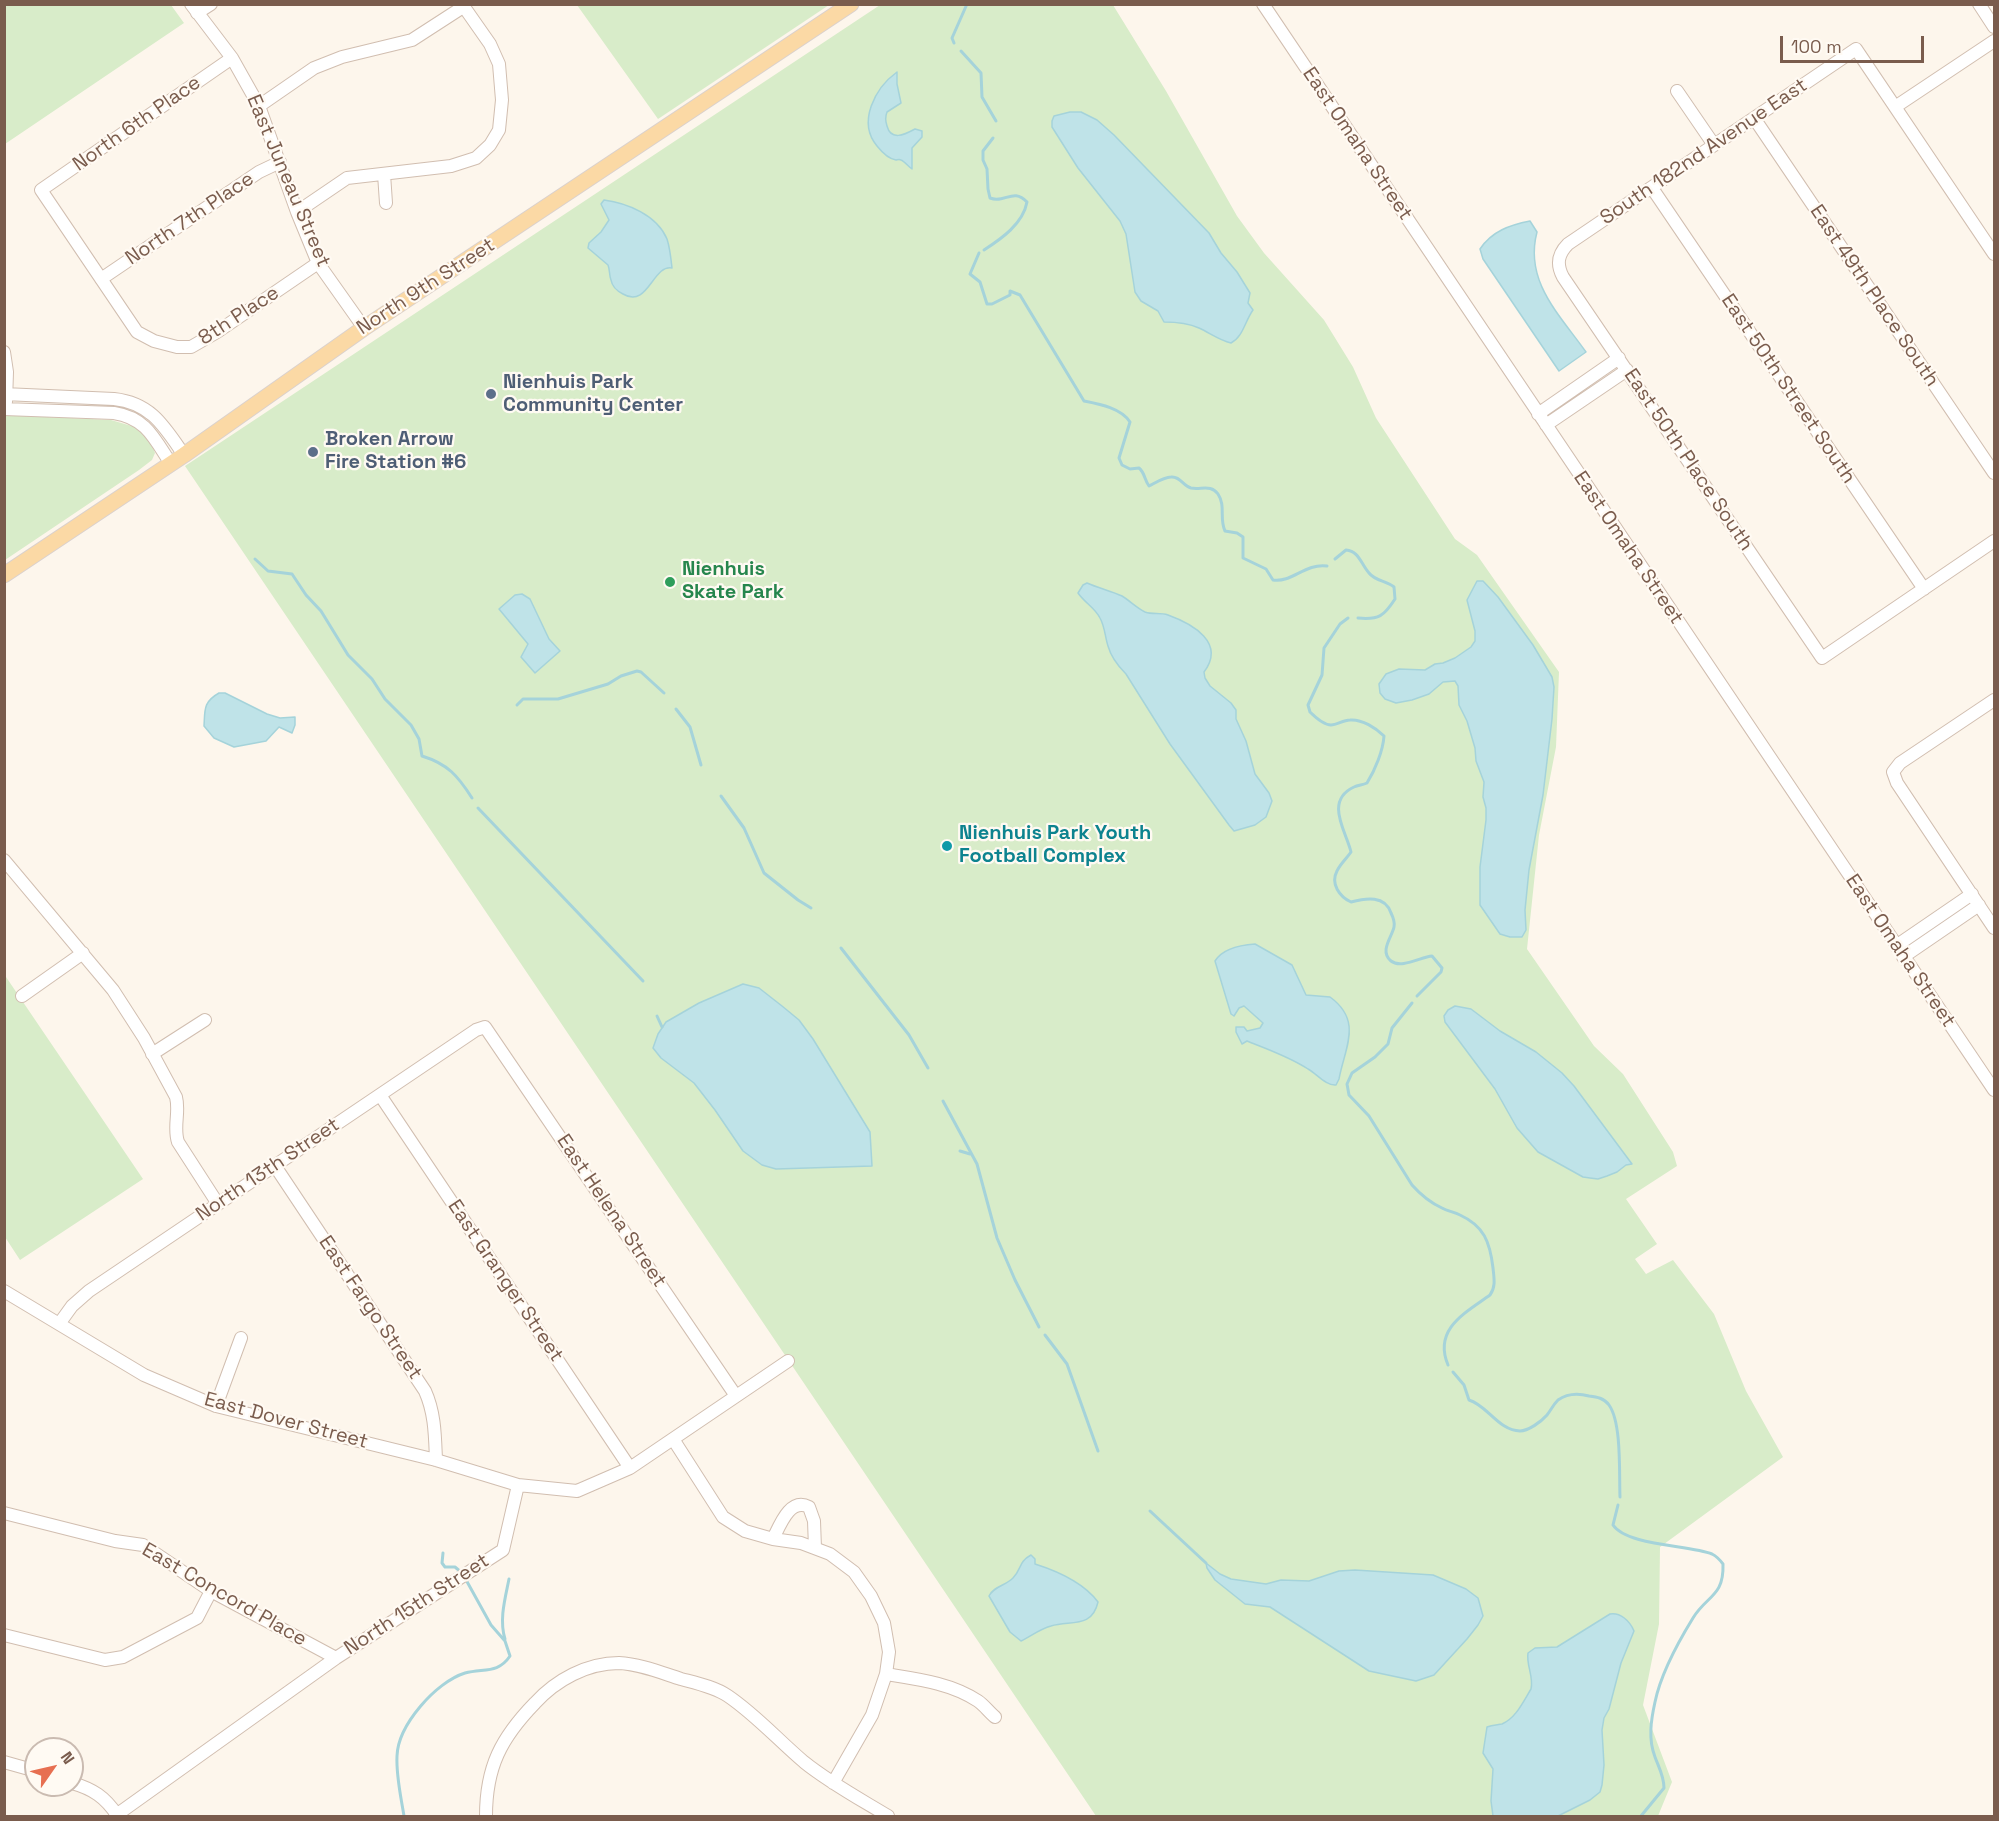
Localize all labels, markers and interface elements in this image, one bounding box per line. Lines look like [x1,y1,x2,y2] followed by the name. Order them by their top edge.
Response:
[1783,24,1927,62] scale bar
[1791,35,1842,58] text: 100 m
[1297,63,1417,225] street label: East Omaha Street
[68,71,206,177] street label: North 6th Place
[1596,74,1812,230] street label: South 182nd Avenue East
[241,91,335,271] street label: East Juneau Street
[121,167,259,271] street label: North 7th Place
[1804,201,1944,391] street label: East 49th Place South
[352,233,500,341] street label: North 9th Street
[194,281,284,351] street label: 8th Place
[1716,290,1860,488] street label: East 50th Street South
[1618,365,1758,555] street label: East 50th Place South
[503,371,683,418] place label: Nienhuis Park Community Center
[484,387,498,401] marker: Nienhuis Park Community Center
[325,428,466,475] place label: Broken Arrow Fire Station #6
[306,445,320,459] marker: Broken Arrow Fire Station #6
[1568,467,1688,629] street label: East Omaha Street
[682,558,784,605] place label: Nienhuis Skate Park
[663,575,677,589] marker: Nienhuis Skate Park
[959,822,1151,869] place label: Nienhuis Park Youth Football Complex
[940,839,954,853] marker: Nienhuis Park Youth Football Complex
[1840,870,1960,1032] street label: East Omaha Street
[192,1113,344,1227] street label: North 13th Street
[551,1130,671,1292] street label: East Helena Street
[442,1196,568,1366] street label: East Granger Street
[313,1232,427,1384] street label: East Fargo Street
[201,1388,371,1454] street label: East Dover Street
[137,1538,311,1652] street label: East Concord Place
[340,1549,494,1661] street label: North 15th Street
[24,1737,84,1797] north arrow
[56,1747,79,1768] text: N

